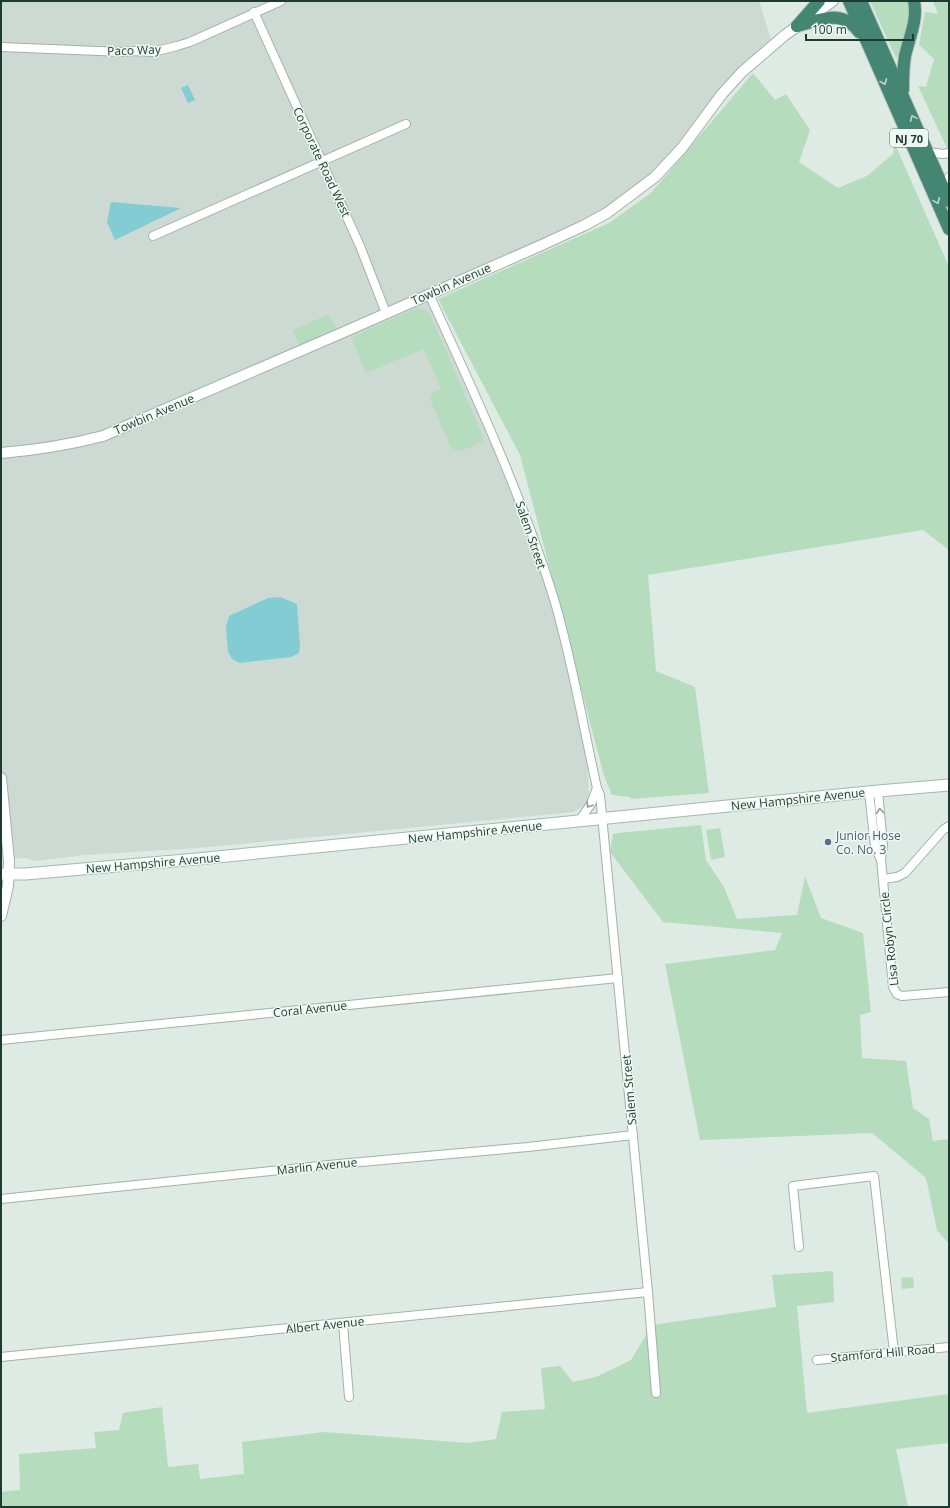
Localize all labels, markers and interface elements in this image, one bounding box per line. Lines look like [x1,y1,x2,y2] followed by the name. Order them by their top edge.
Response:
[806,16,913,42] scale bar
[812,21,847,38] text: 100 m
[107,41,162,59] street label: Paco Way
[880,79,888,86] one-way arrow
[289,104,355,220] street label: Corporate Road West
[910,115,918,122] one-way arrow
[890,129,928,147] road number: NJ 70
[932,198,940,205] one-way arrow
[408,259,494,309] street label: Towbin Avenue
[111,389,197,439] street label: Towbin Avenue
[511,499,551,571] street label: Salem Street
[730,783,866,814] street label: New Hampshire Avenue
[587,801,594,808] one-way arrow
[876,808,885,814] one-way arrow
[407,816,543,847] street label: New Hampshire Avenue
[835,827,901,858] place label: Junior Hose Co. No. 3
[823,837,833,847] marker: Junior Hose Co. No. 3
[85,849,221,877] street label: New Hampshire Avenue
[876,891,902,987] street label: Lisa Robyn Circle
[272,997,348,1021] street label: Coral Avenue
[617,1054,641,1126] street label: Salem Street
[276,1153,358,1179] street label: Marlin Avenue
[285,1312,365,1338] street label: Albert Avenue
[830,1340,936,1366] street label: Stamford Hill Road

